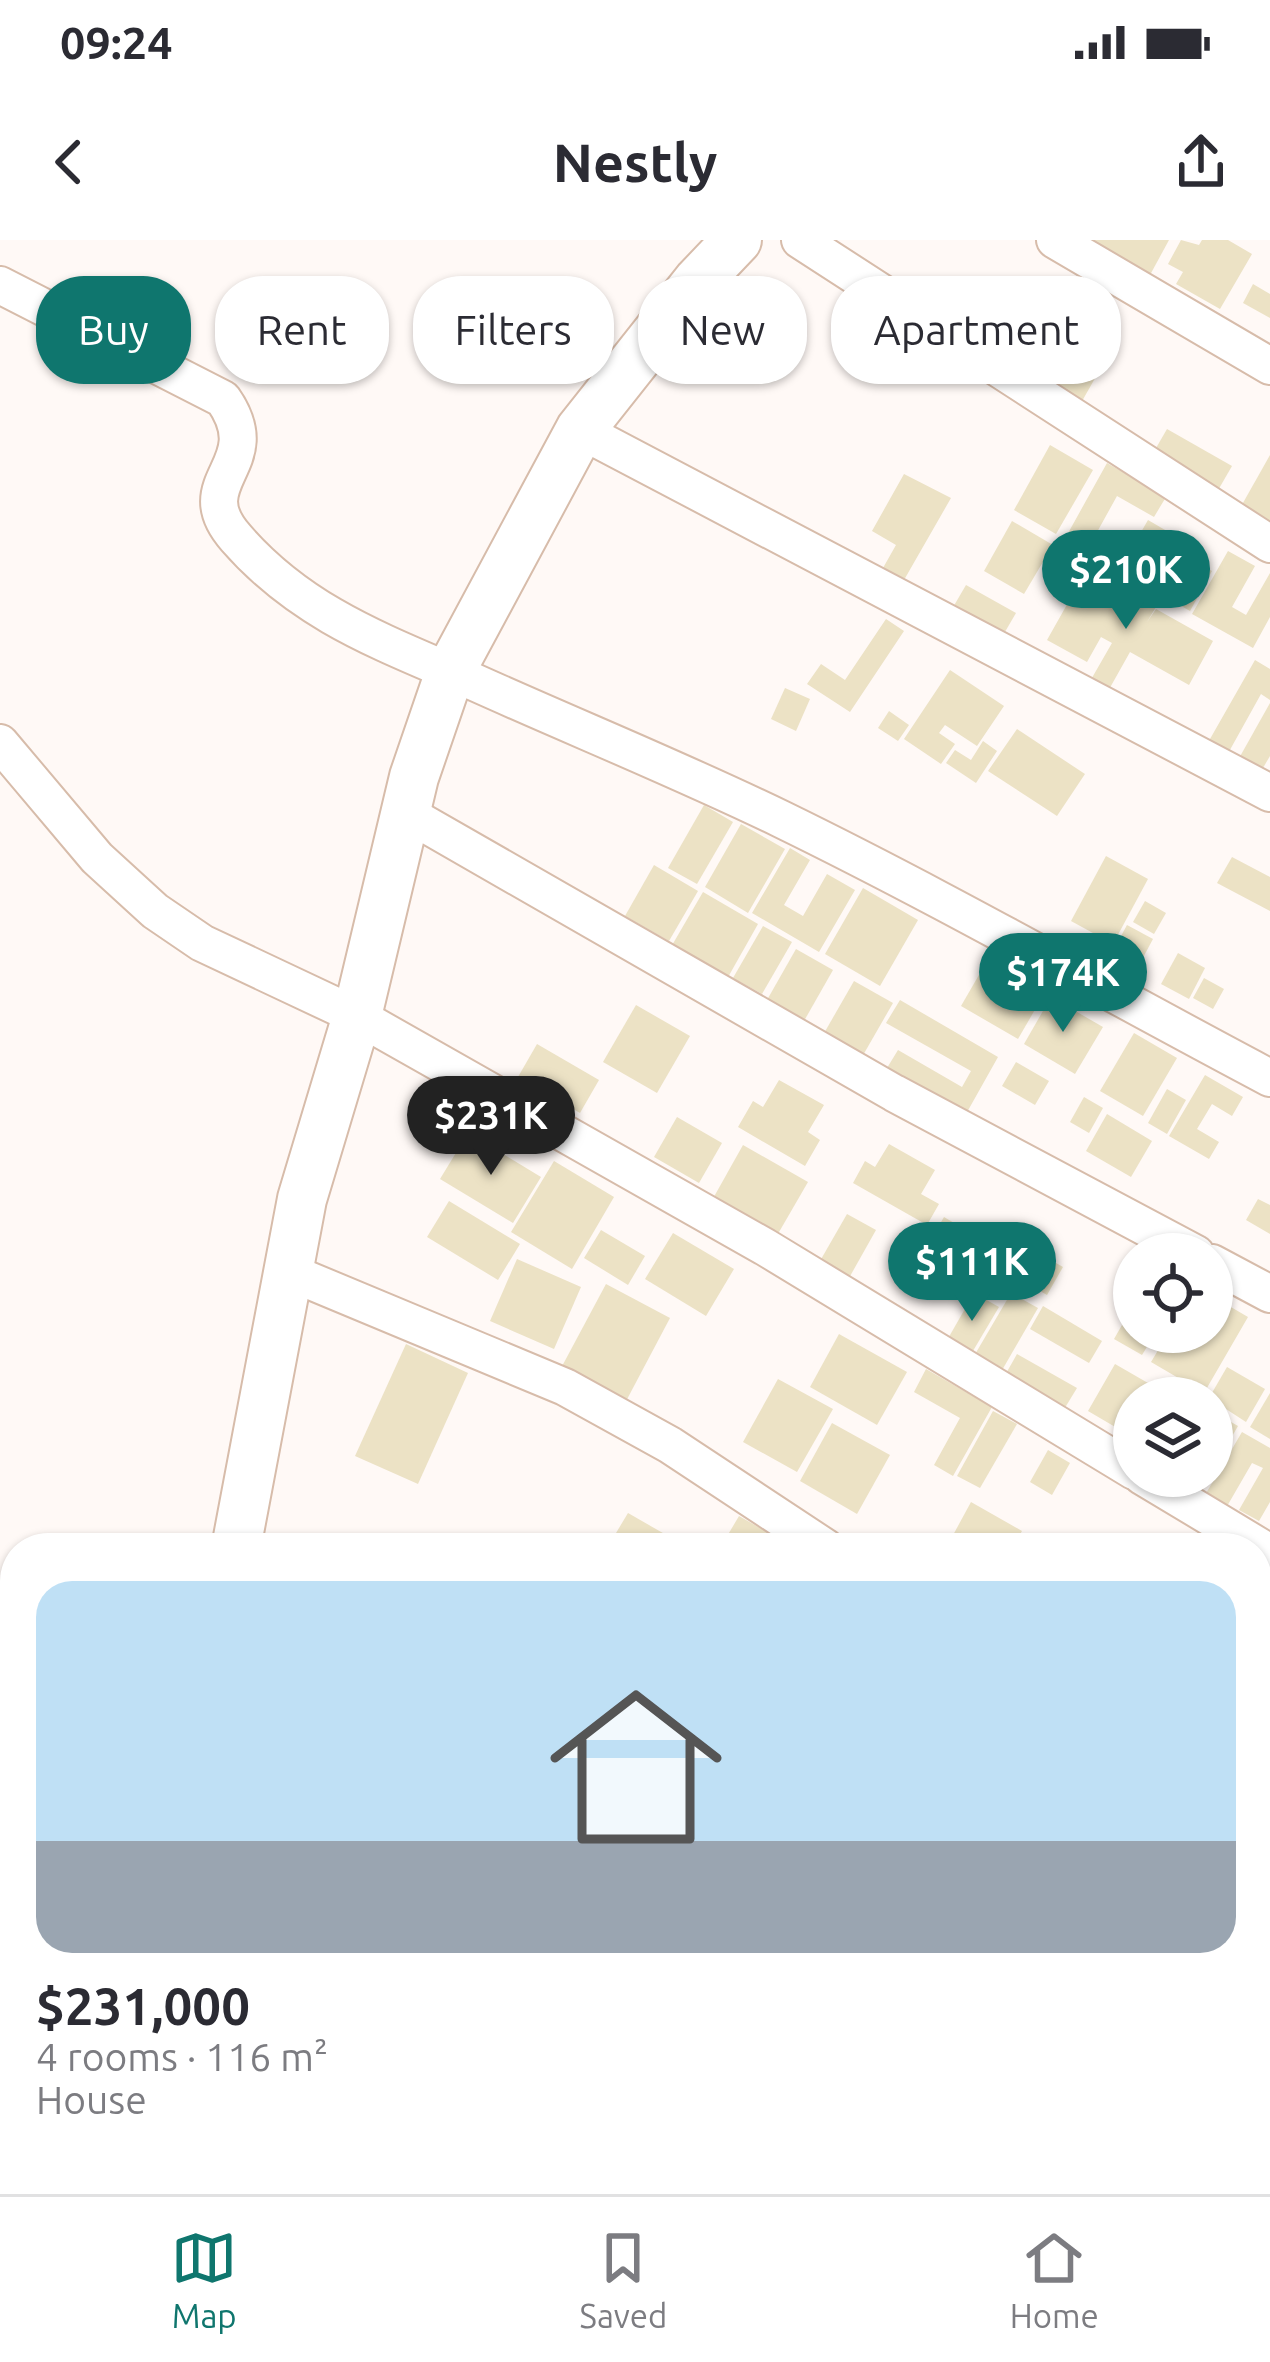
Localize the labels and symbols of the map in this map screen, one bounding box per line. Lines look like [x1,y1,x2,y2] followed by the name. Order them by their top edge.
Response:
[1042,530,1210,632] pin: $210K
[979,933,1147,1035] pin: $174K
[407,1076,575,1178] pin: $231K
[888,1222,1056,1324] pin: $111K

